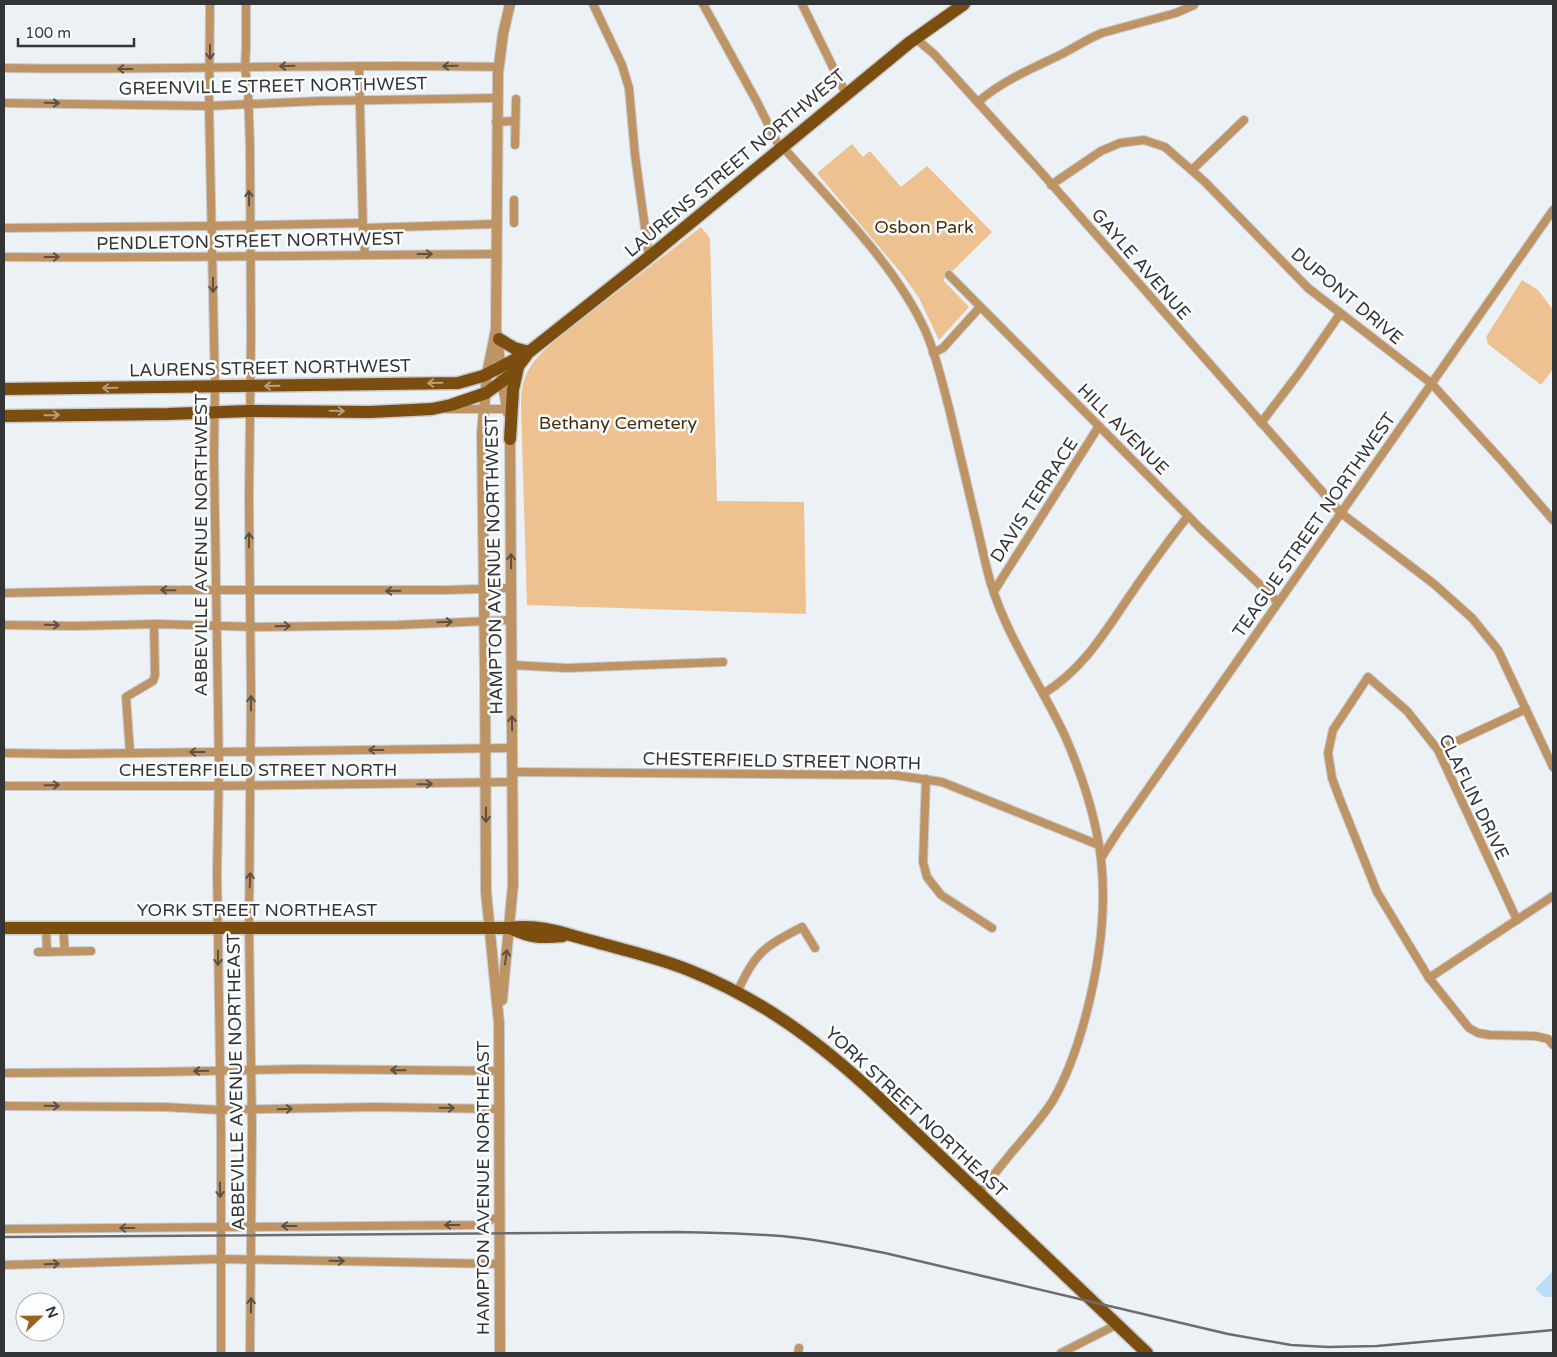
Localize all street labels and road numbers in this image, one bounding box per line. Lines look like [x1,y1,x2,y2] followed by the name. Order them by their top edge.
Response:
[620,64,850,262] street label: LAURENS STREET NORTHWEST
[118,72,428,100] street label: GREENVILLE STREET NORTHWEST
[1087,204,1195,324] street label: GAYLE AVENUE
[96,227,404,255] street label: PENDLETON STREET NORTHWEST
[1287,243,1407,349] street label: DUPONT DRIVE
[129,355,411,381] street label: LAURENS STREET NORTHWEST
[1073,379,1173,479] street label: HILL AVENUE
[190,394,212,696] street label: ABBEVILLE AVENUE NORTHWEST
[1228,408,1400,642] street label: TEAGUE STREET NORTHWEST
[480,415,508,715] street label: HAMPTON AVENUE NORTHWEST
[985,433,1083,567] street label: DAVIS TERRACE
[1434,731,1514,863] street label: CLAFLIN DRIVE
[643,748,921,774] street label: CHESTERFIELD STREET NORTH
[119,759,397,781] street label: CHESTERFIELD STREET NORTH
[137,899,377,921] street label: YORK STREET NORTHEAST
[222,933,250,1231] street label: ABBEVILLE AVENUE NORTHEAST
[820,1022,1012,1202] street label: YORK STREET NORTHEAST
[472,1041,494,1335] street label: HAMPTON AVENUE NORTHEAST

